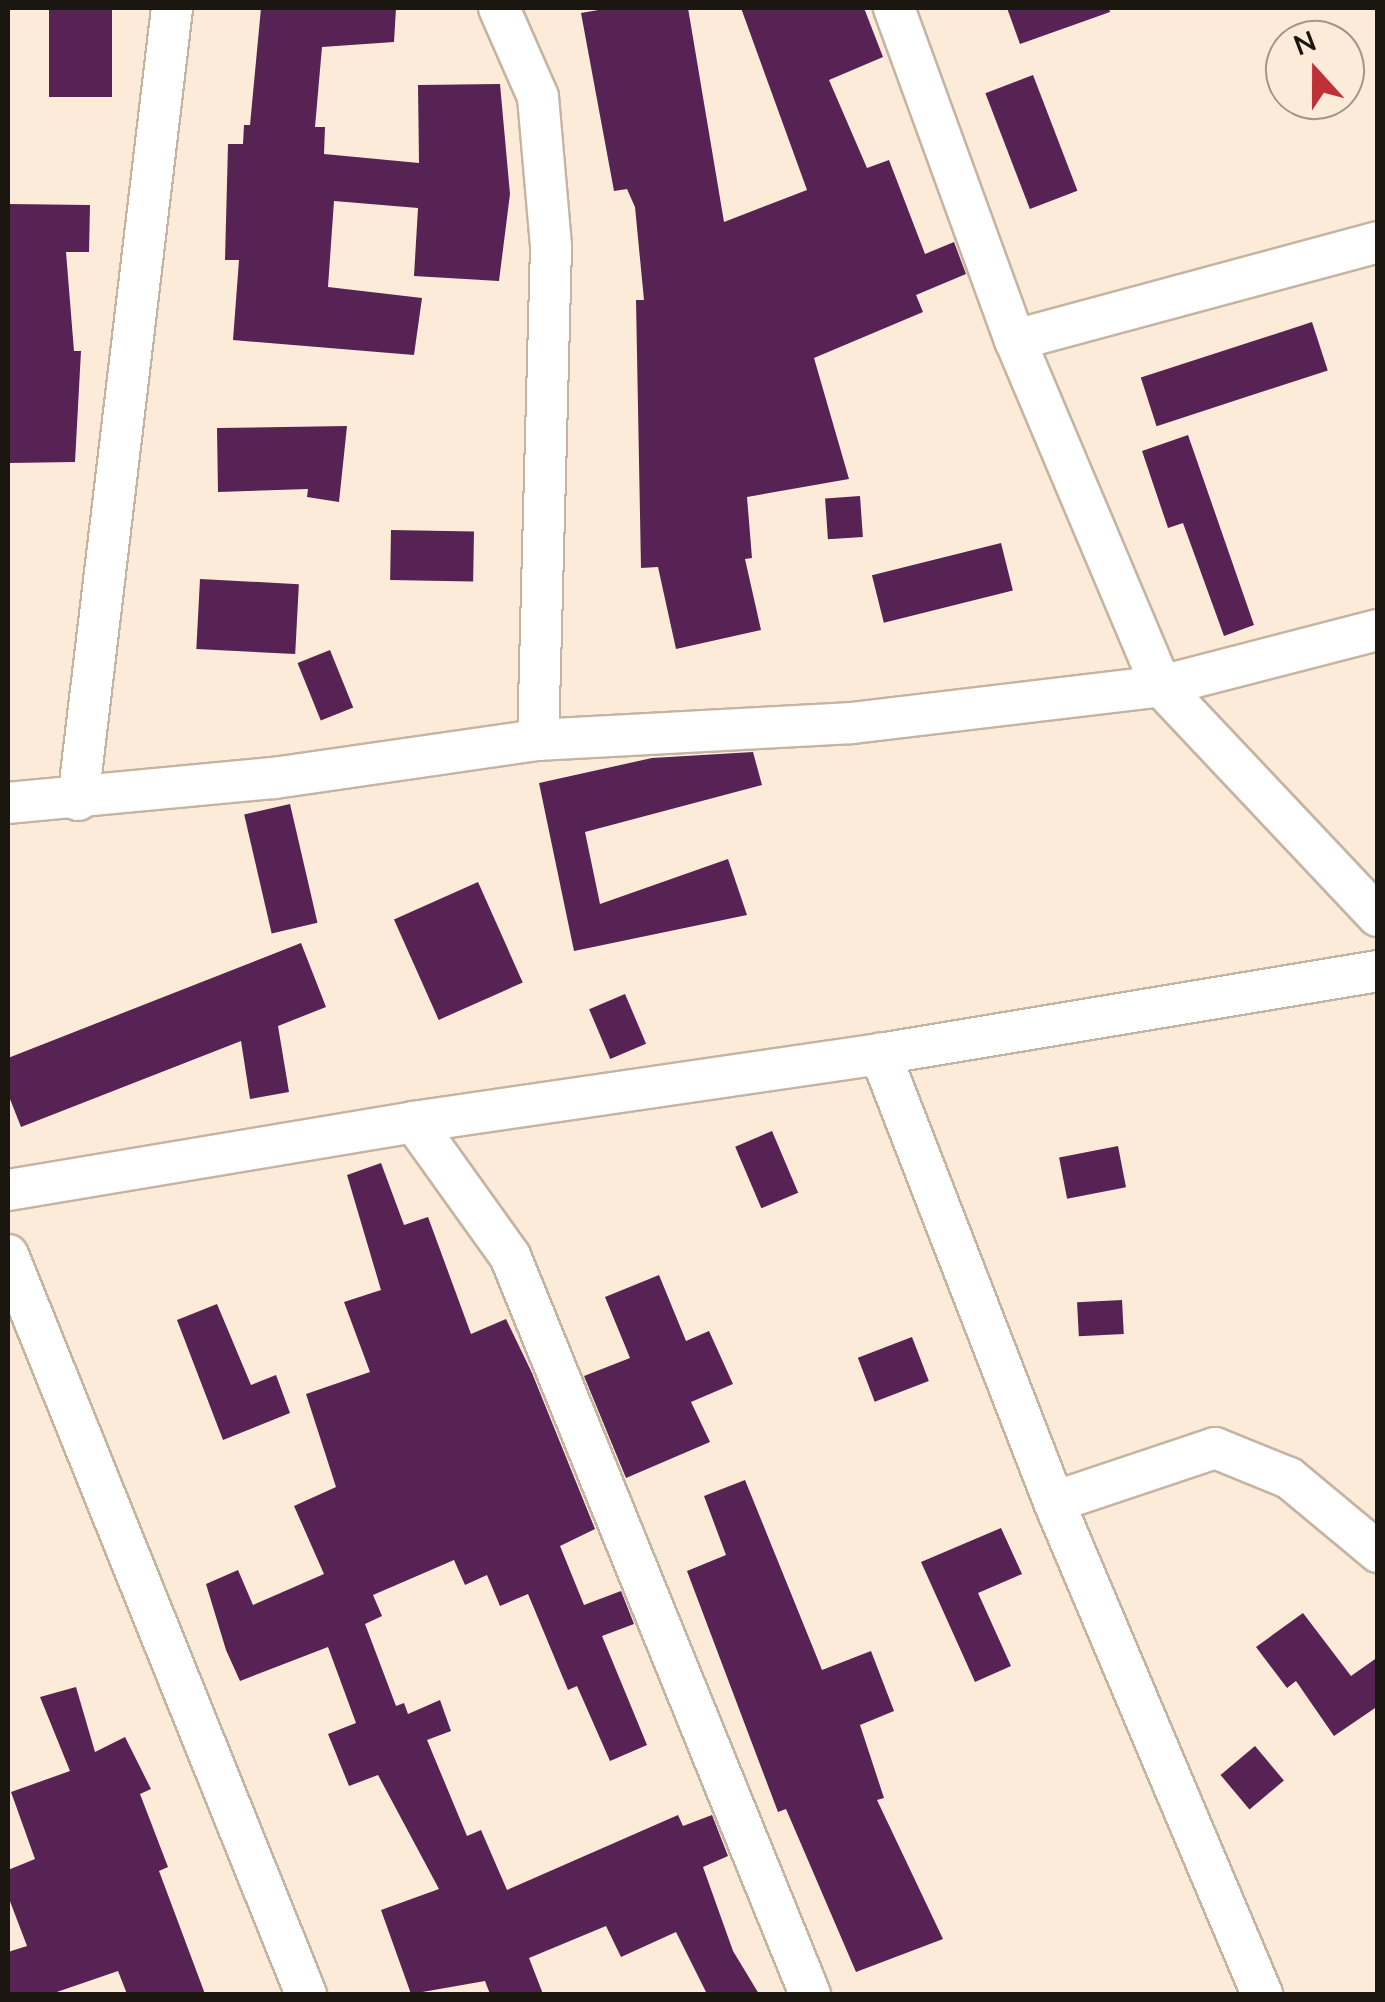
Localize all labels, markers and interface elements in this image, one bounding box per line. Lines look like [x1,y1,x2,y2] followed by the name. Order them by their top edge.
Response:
[1265,20,1365,120] north arrow
[1288,22,1322,65] text: N

